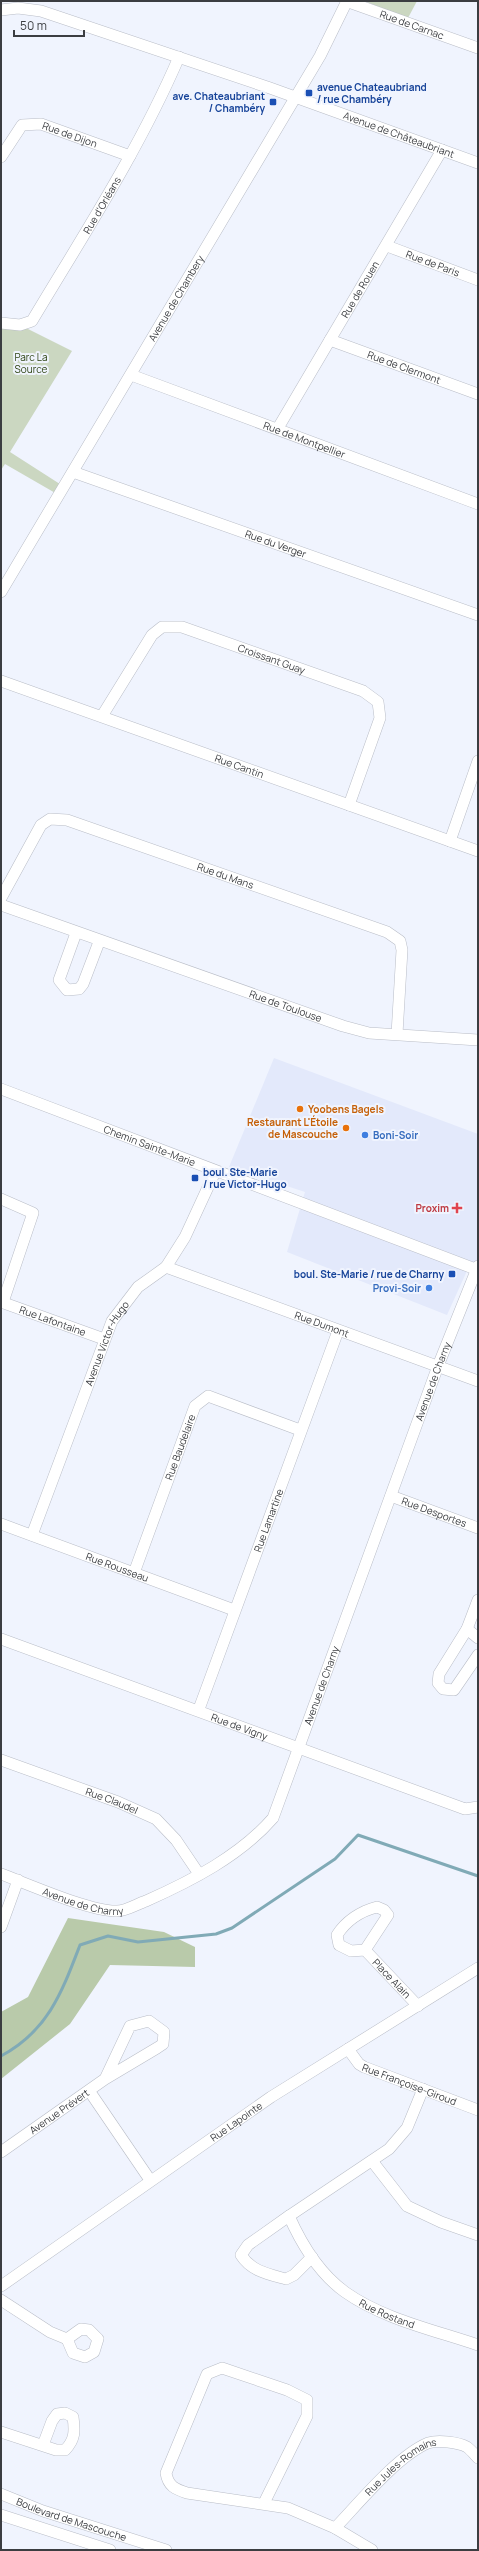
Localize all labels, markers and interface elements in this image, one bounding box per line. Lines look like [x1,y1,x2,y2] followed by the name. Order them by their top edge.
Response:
[378,7,446,43] street label: Rue de Carnac
[14,12,84,38] scale bar
[20,17,47,34] text: 50 m
[317,80,427,106] place label: avenue Chateaubriand / rue Chambéry
[304,88,314,98] marker: avenue Chateaubriand / rue Chambéry
[173,89,265,115] place label: ave. Chateaubriant / Chambéry
[268,97,278,107] marker: ave. Chateaubriant / Chambéry
[341,108,457,161] street label: Avenue de Châteaubriant
[41,118,99,151] street label: Rue de Dijon
[79,174,124,236] street label: Rue d'Orléans
[404,247,462,280] street label: Rue de Paris
[145,252,207,344] street label: Avenue de Chambery
[338,258,382,320] street label: Rue de Rouen
[366,347,443,387] street label: Rue de Clermont
[14,350,48,376] park label: Parc La Source
[261,418,348,461] street label: Rue de Montpellier
[243,526,309,561] street label: Rue du Verger
[236,640,308,677] street label: Croissant Guay
[213,751,266,781] street label: Rue Cantin
[195,859,256,892] street label: Rue du Mans
[247,986,324,1025] street label: Rue de Toulouse
[308,1102,384,1116] place label: Yoobens Bagels
[295,1104,305,1114] marker: Yoobens Bagels
[247,1115,338,1141] place label: Restaurant L'Étoile de Mascouche
[102,1122,198,1169] street label: Chemin Sainte-Marie
[341,1123,351,1133] marker: Restaurant L'Étoile de Mascouche
[373,1128,418,1142] place label: Boni-Soir
[360,1130,370,1140] marker: Boni-Soir
[203,1165,287,1191] place label: boul. Ste-Marie / rue Victor-Hugo
[190,1173,200,1183] marker: boul. Ste-Marie / rue Victor-Hugo
[415,1201,449,1215] place label: Proxim
[452,1203,462,1213] marker: Proxim
[294,1267,444,1281] place label: boul. Ste-Marie / rue de Charny
[447,1269,457,1279] marker: boul. Ste-Marie / rue de Charny
[373,1281,421,1295] place label: Provi-Soir
[424,1283,434,1293] marker: Provi-Soir
[81,1298,132,1388] street label: Avenue Victor-Hugo
[18,1302,88,1339] street label: Rue Lafontaine
[293,1308,351,1340] street label: Rue Dumont
[412,1339,454,1423] street label: Avenue de Charny
[162,1412,198,1482] street label: Rue Baudelaire
[250,1487,286,1554] street label: Rue Lamartine
[400,1494,469,1530] street label: Rue Desportes
[84,1549,151,1585] street label: Rue Rousseau
[300,1643,342,1727] street label: Avenue de Charny
[209,1710,270,1743] street label: Rue de Vigny
[84,1784,140,1817] street label: Rue Claudel
[41,1884,125,1918] street label: Avenue de Charny
[370,1955,414,2001] street label: Place Alain
[360,2060,459,2108] street label: Rue Françoise-Giroud
[26,2085,92,2137] street label: Avenue Prévert
[207,2098,265,2145] street label: Rue Lapointe
[357,2295,417,2331] street label: Rue Rostand
[362,2435,437,2499] street label: Rue Jules-Romains
[14,2494,129,2544] street label: Boulevard de Mascouche

